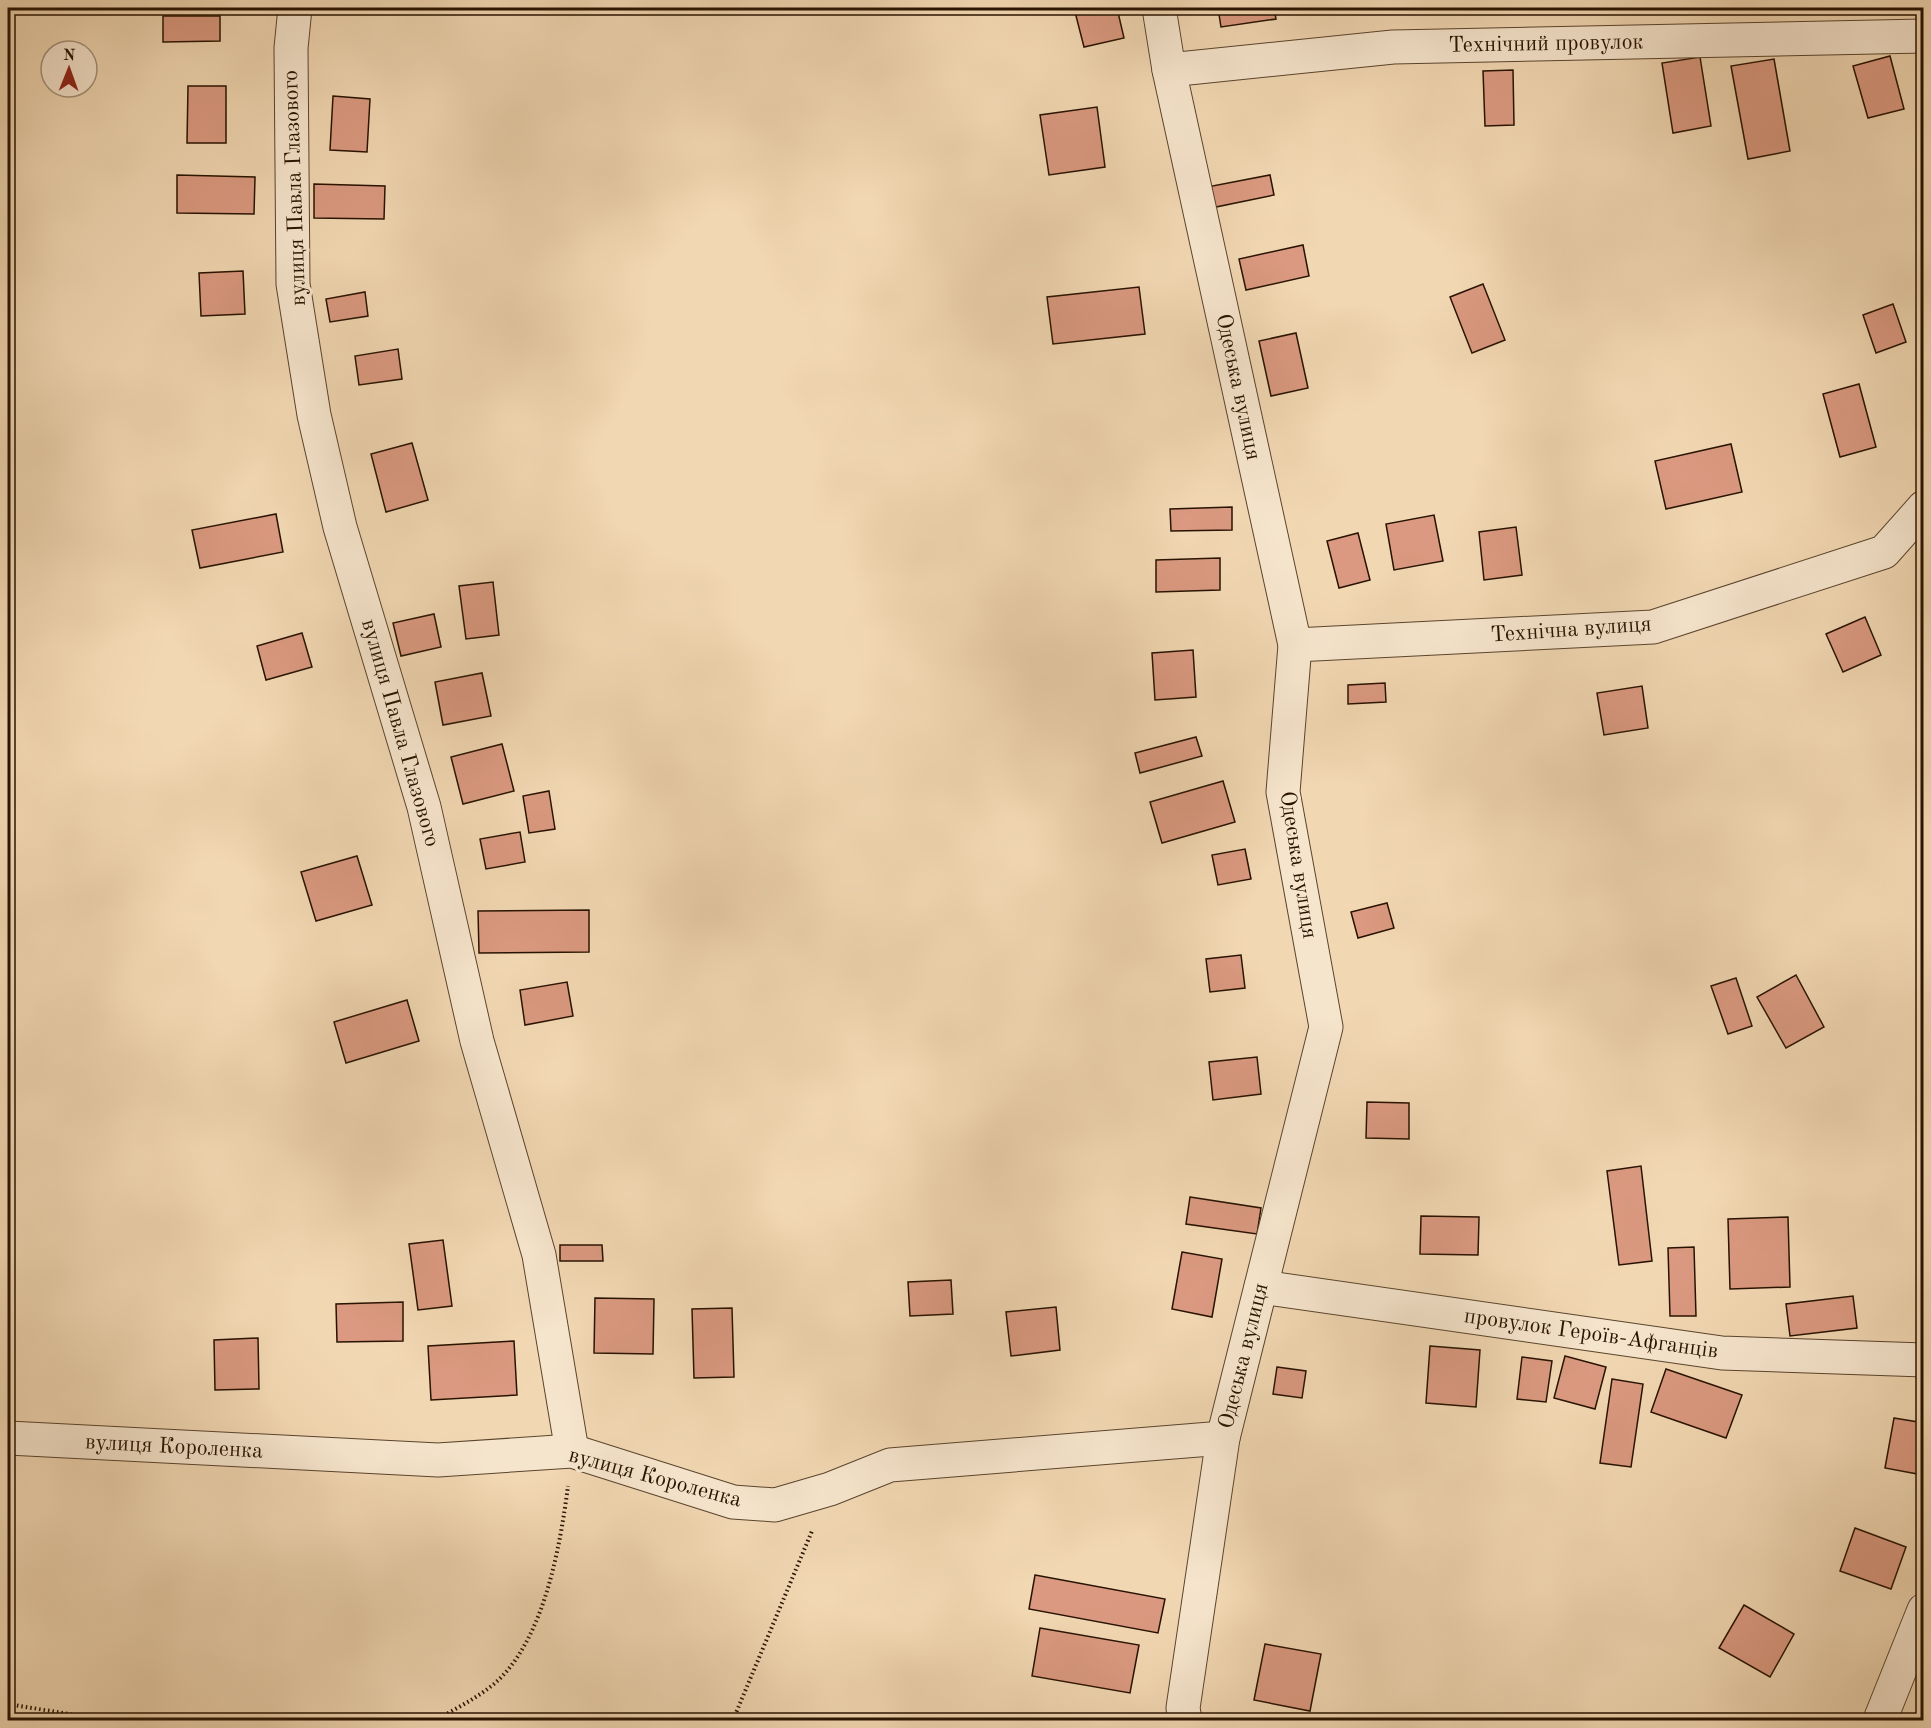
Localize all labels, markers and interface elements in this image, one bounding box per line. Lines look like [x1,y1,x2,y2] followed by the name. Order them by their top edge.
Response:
[1448,31,1644,57] street label: Технічний провулок
[39,39,99,99] north arrow
[63,48,76,64] text: N
[280,70,310,306] street label: вулиця Павла Глазового
[1212,312,1264,462] street label: Одеська вулиця
[1490,613,1652,647] street label: Технічна вулиця
[357,617,443,849] street label: вулиця Павла Глазового
[1275,790,1321,940] street label: Одеська вулиця
[1215,1281,1273,1431] street label: Одеська вулиця
[1463,1305,1719,1363] street label: провулок Героїв-Афганців
[85,1431,264,1463] street label: вулиця Короленка
[566,1444,744,1512] street label: вулиця Короленка

